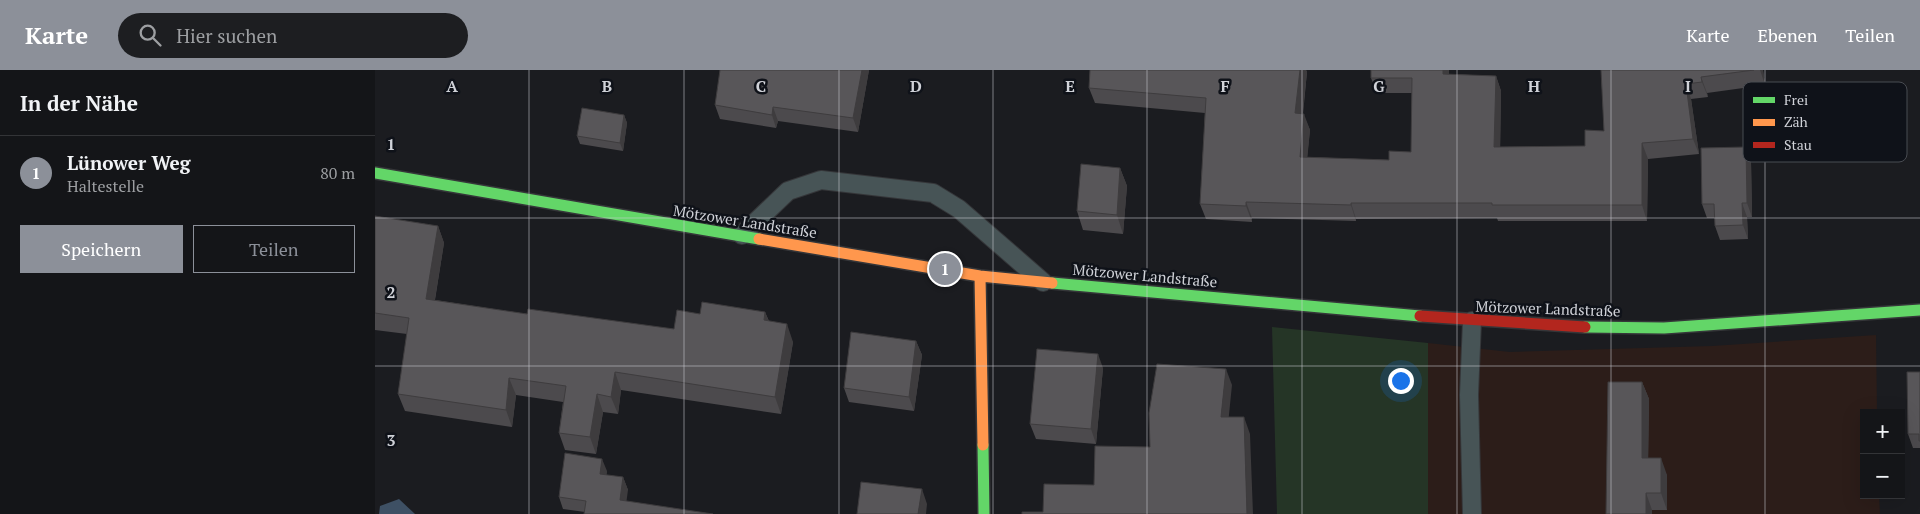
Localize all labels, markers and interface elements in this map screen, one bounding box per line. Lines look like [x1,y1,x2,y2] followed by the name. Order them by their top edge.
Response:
[118,13,468,58] search box
[25,19,88,51] text: Karte
[136,21,164,49] icon: search
[176,23,277,48] text: Hier suchen
[1686,23,1730,47] text: Karte
[1758,23,1817,47] text: Ebenen
[1845,23,1895,47] text: Teilen
[446,75,458,97] text: A
[602,75,612,97] text: B
[756,75,766,97] text: C
[910,75,922,97] text: D
[1065,75,1075,97] text: E
[1220,75,1230,97] text: F
[1373,75,1385,97] text: G
[1528,75,1540,97] text: H
[1685,75,1691,97] text: I
[1743,82,1907,162] legend
[20,89,138,117] text: In der Nähe
[1784,90,1808,109] text: Frei
[1784,112,1808,131] text: Zäh
[386,133,396,155] text: 1
[1784,135,1812,154] text: Stau
[67,150,190,175] text: Lünower Weg
[31,162,41,184] text: 1
[320,162,355,184] text: 80 m
[67,175,144,197] text: Haltestelle
[672,200,818,242] street label: Mötzower Landstraße
[20,225,183,273] button: Speichern
[193,225,355,273] button: Teilen
[929,250,961,288] pin: 1
[1072,259,1218,291] street label: Mötzower Landstraße
[386,281,396,303] text: 2
[1475,295,1621,321] street label: Mötzower Landstraße
[1388,368,1414,394] your location
[1860,409,1905,499] map controls
[1860,409,1905,454] button: +
[386,429,396,451] text: 3
[1860,454,1905,499] button: −

